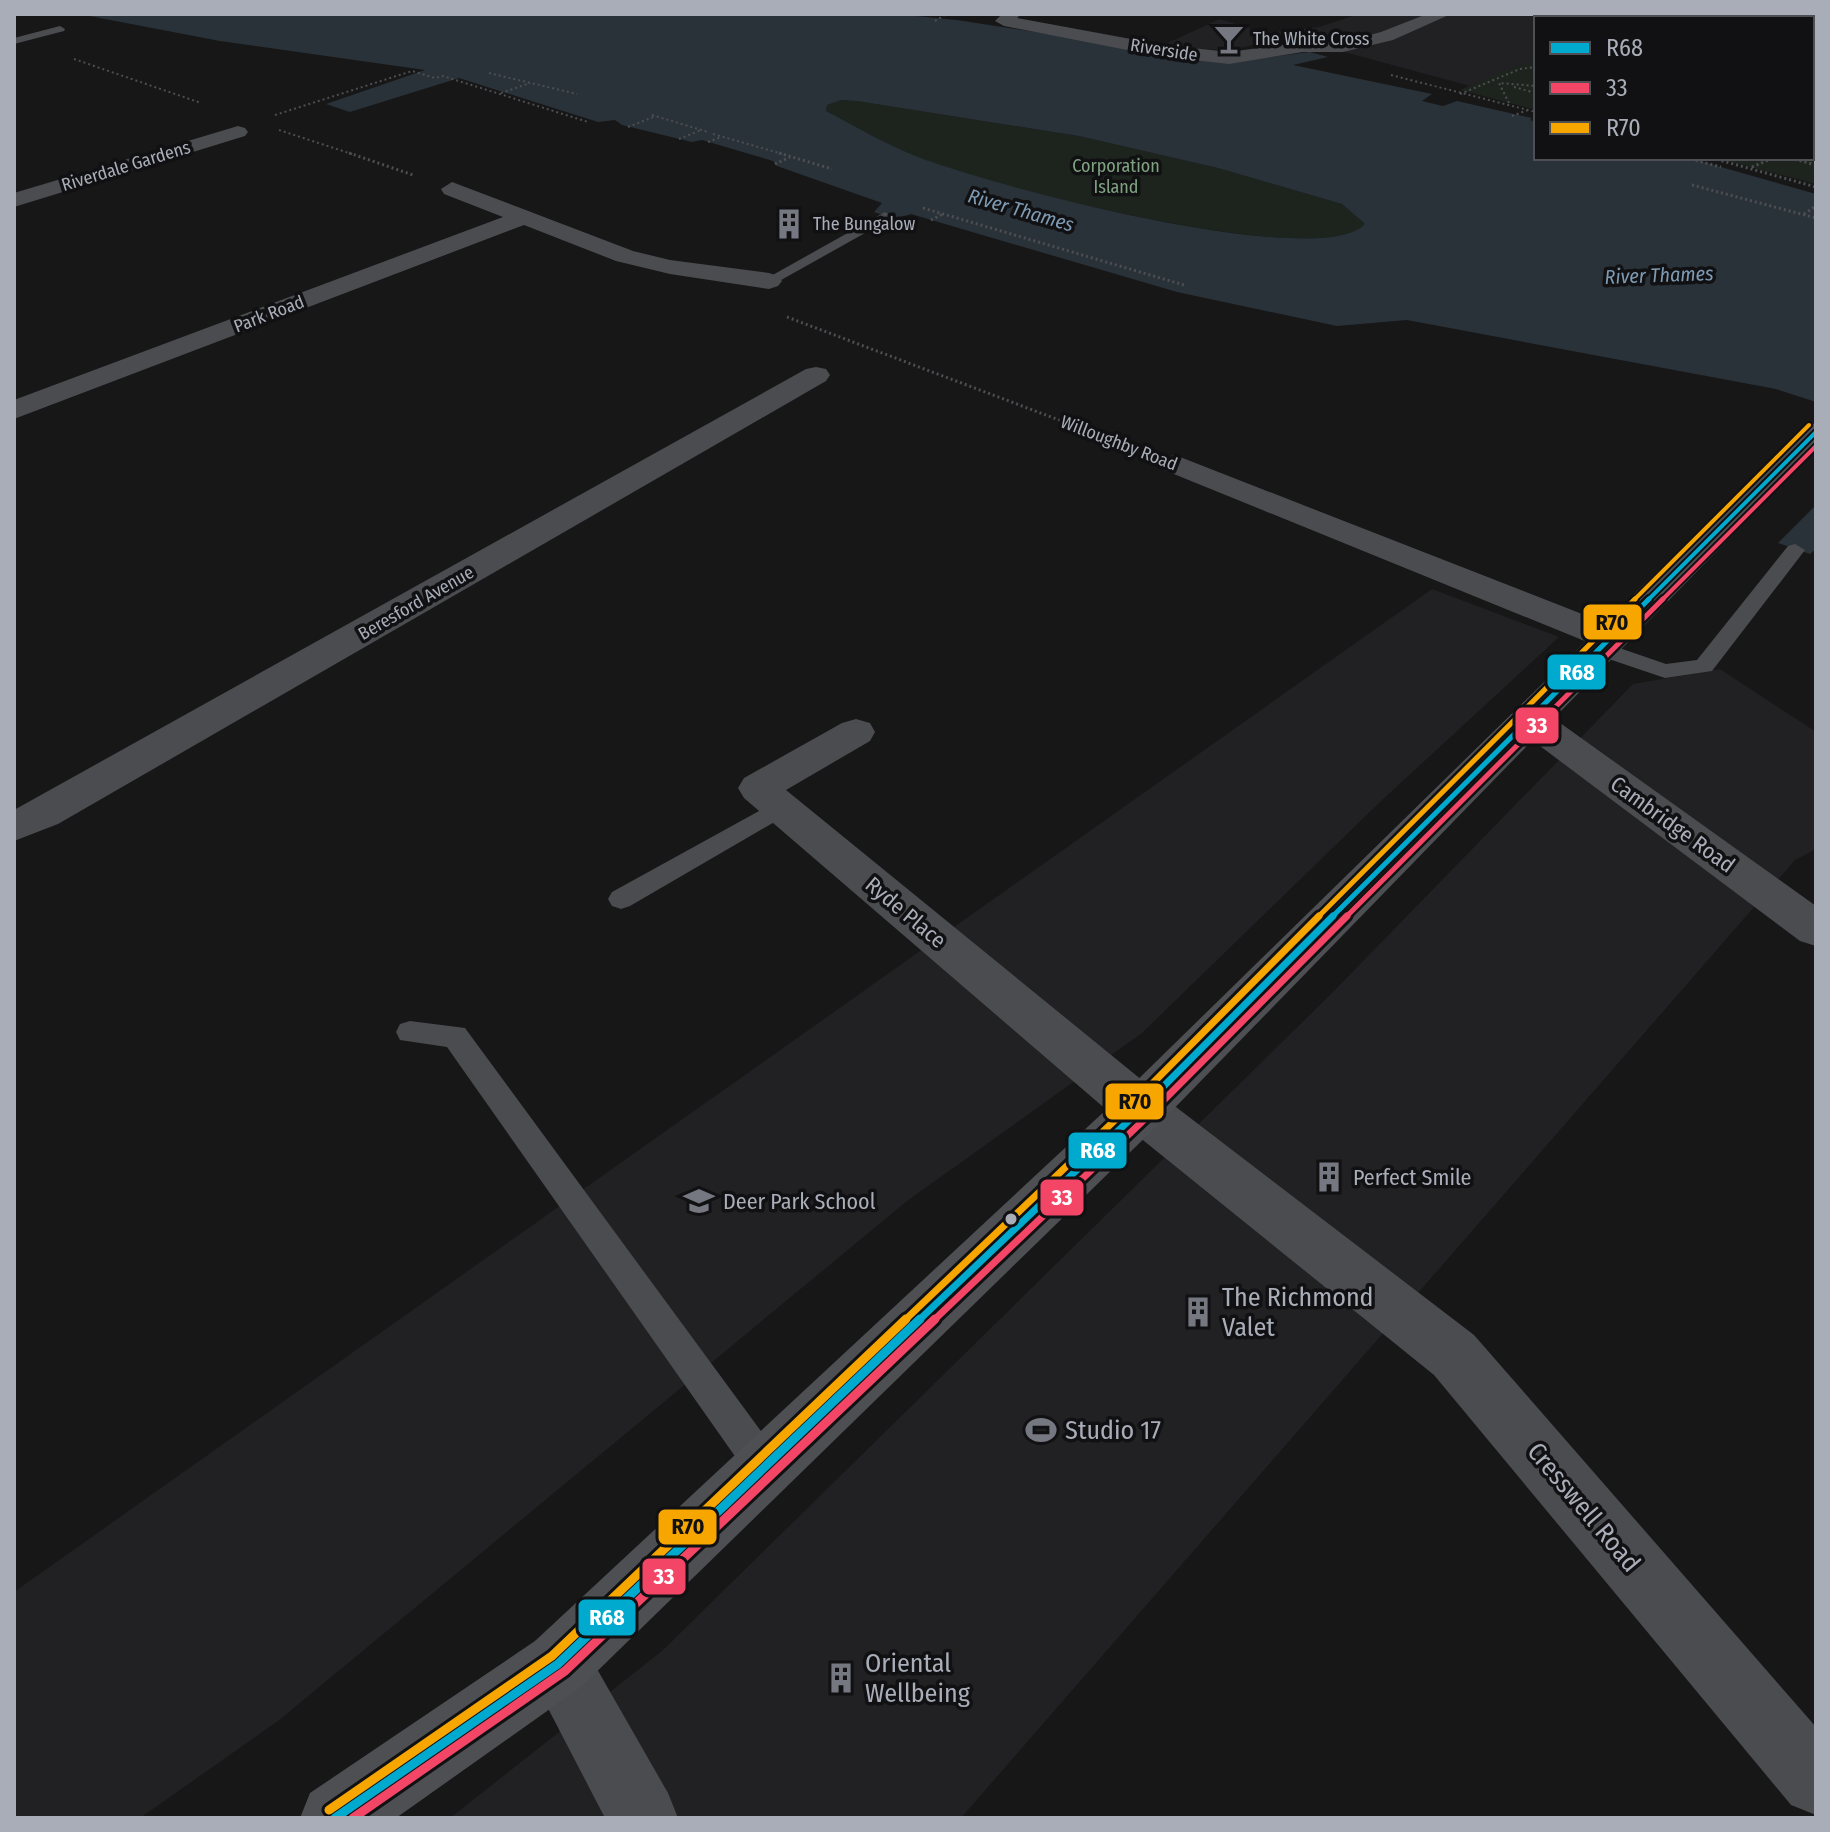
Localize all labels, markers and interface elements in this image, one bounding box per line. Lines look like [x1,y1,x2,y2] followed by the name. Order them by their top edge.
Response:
[1534,16,1814,160] legend
[1212,22,1246,56] bar icon: The White Cross
[1253,28,1370,50] place label: The White Cross
[1129,34,1199,66] street label: Riverside
[1606,34,1643,62] text: R68
[1606,74,1628,102] text: 33
[1606,114,1641,142] text: R70
[59,136,193,196] street label: Riverdale Gardens
[1072,155,1160,198] park label: Corporation Island
[965,183,1077,237] water label: River Thames
[772,207,806,241] building icon: The Bungalow
[813,213,916,235] place label: The Bungalow
[1604,261,1714,289] water label: River Thames
[231,291,307,337] street label: Park Road
[1057,411,1181,475] street label: Willoughby Road
[354,561,478,645] street label: Beresford Avenue
[1582,603,1643,641] line badge: R70
[1595,609,1629,636] text: R70
[1546,653,1607,691] line badge: R68
[1559,659,1595,686] text: R68
[1514,706,1560,745] line badge: 33
[1526,712,1547,739] text: 33
[1605,770,1740,879] street label: Cambridge Road
[860,871,952,954] street label: Ryde Place
[1104,1082,1165,1121] line badge: R70
[1118,1088,1152,1115] text: R70
[1067,1131,1128,1170] line badge: R68
[1080,1137,1116,1164] text: R68
[1312,1160,1346,1194] building icon: Perfect Smile
[1353,1164,1472,1191] place label: Perfect Smile
[1039,1178,1085,1217] line badge: 33
[682,1184,716,1218] school or university icon: Deer Park School
[1051,1184,1072,1211] text: 33
[723,1188,876,1215] place label: Deer Park School
[1003,1211,1019,1227] unlabelled marker
[1222,1282,1374,1343] place label: The Richmond Valet
[1181,1295,1215,1329] building icon: The Richmond Valet
[1024,1413,1058,1447] sports icon: Studio 17
[1065,1415,1161,1446] place label: Studio 17
[1521,1436,1647,1578] street label: Cresswell Road
[657,1508,718,1546] line badge: R70
[671,1513,705,1540] text: R70
[641,1557,687,1596] line badge: 33
[653,1563,674,1590] text: 33
[577,1598,637,1637] line badge: R68
[589,1604,625,1631] text: R68
[865,1648,971,1709] place label: Oriental Wellbeing
[824,1661,858,1695] building icon: Oriental Wellbeing

